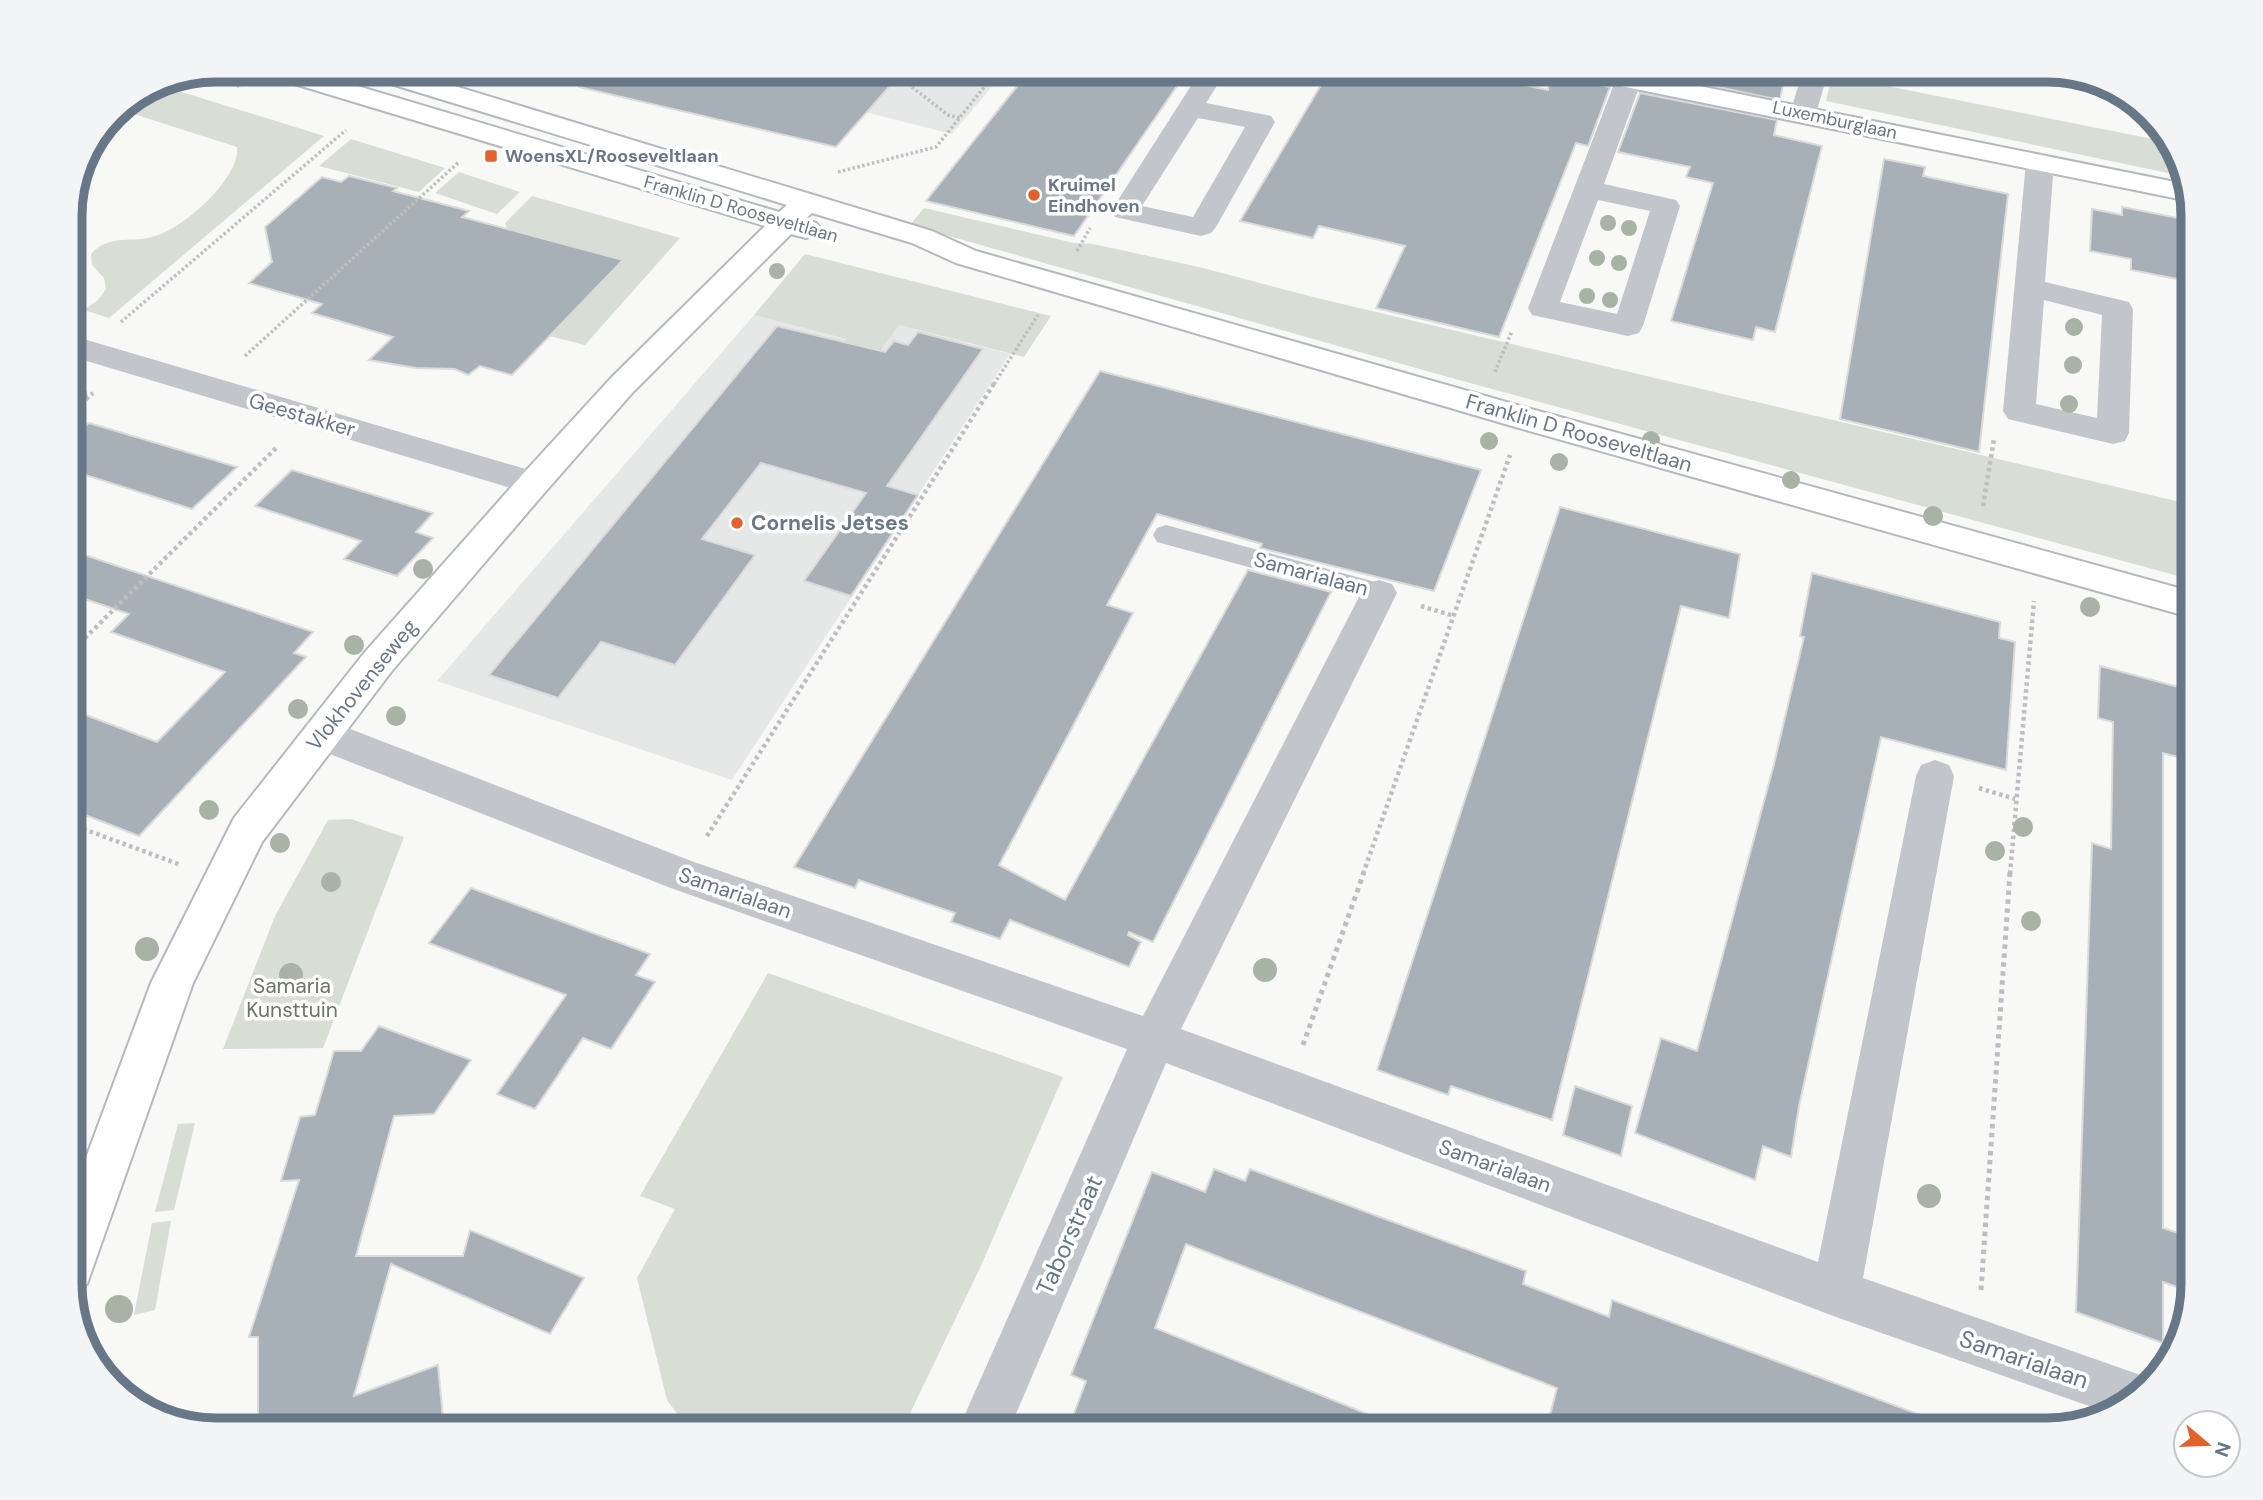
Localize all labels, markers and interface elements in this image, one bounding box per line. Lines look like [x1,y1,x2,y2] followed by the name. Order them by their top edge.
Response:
[1771,95,1899,145] street label: Luxemburglaan
[505,144,719,168] place label: WoensXL/Rooseveltlaan
[483,148,499,164] marker: WoensXL/Rooseveltlaan
[641,170,841,248] street label: Franklin D Rooseveltlaan
[1048,173,1140,218] place label: Kruimel Eindhoven
[1026,187,1042,203] marker: Kruimel Eindhoven
[245,386,359,444] street label: Geestakker
[1463,387,1695,479] street label: Franklin D Rooseveltlaan
[751,509,909,537] place label: Cornelis Jetses
[729,515,745,531] marker: Cornelis Jetses
[1251,545,1371,603] street label: Samarialaan
[300,613,424,757] street label: Vlokhovenseweg
[675,861,795,925] street label: Samarialaan
[246,972,338,1024] park label: Samaria Kunsttuin
[1435,1133,1555,1199] street label: Samarialaan
[1029,1170,1109,1300] street label: Taborstraat
[1955,1322,2093,1396] street label: Samarialaan
[2172,1409,2242,1479] north arrow
[2209,1439,2237,1460] text: N

